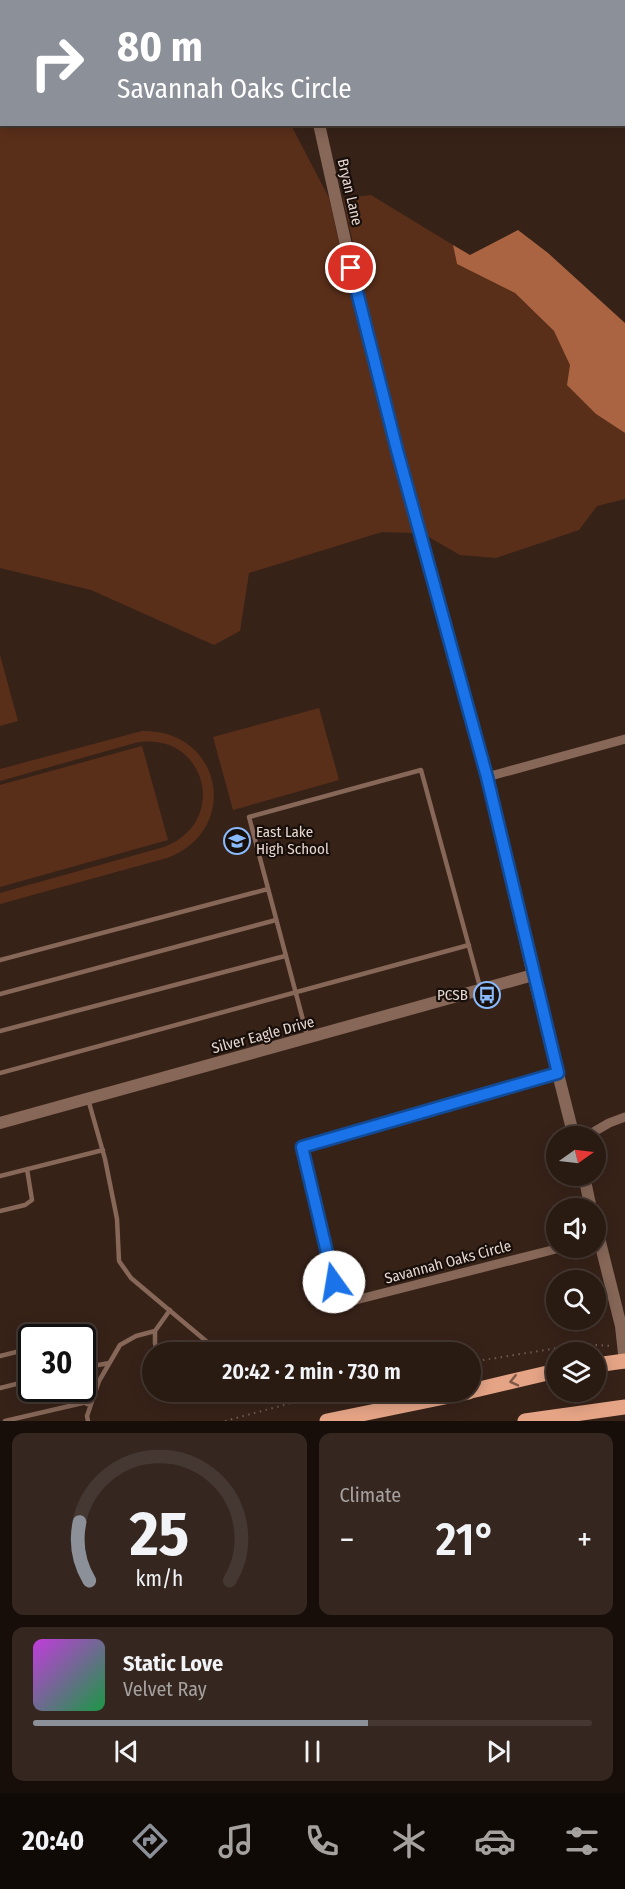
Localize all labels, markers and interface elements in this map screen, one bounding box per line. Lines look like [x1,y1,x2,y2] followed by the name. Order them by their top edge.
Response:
[117,22,203,72] text: 80 m
[18,24,96,102] icon: right
[117,73,352,105] text: Savannah Oaks Circle
[334,157,366,227] street label: Bryan Lane
[325,242,376,293] pin
[334,251,367,284] icon: arrive
[256,823,329,858] place label: East Lake High School
[222,826,252,856] school or university icon: East Lake High School
[472,980,502,1010] bus stop icon: PCSB
[437,986,468,1004] place label: PCSB
[210,1013,316,1057] street label: Silver Eagle Drive
[546,1126,606,1186] north arrow
[546,1126,606,1402] map controls
[546,1198,606,1258] button: sound
[383,1236,513,1288] street label: Savannah Oaks Circle
[302,1250,366,1314] position arrow
[546,1270,606,1330] button: search
[18,1324,96,1402] speed limit sign: 30
[546,1342,606,1402] button: layers
[222,1358,401,1385] text: 20:42 · 2 min · 730 m
[509,1374,519,1387] one-way arrow
[340,1483,401,1507] text: Climate
[128,1497,189,1572] text: 25
[436,1513,496,1567] text: 21°
[340,1520,354,1560] text: −
[577,1520,592,1560] text: +
[135,1566,183,1592] text: km/h
[123,1650,223,1677] text: Static Love
[123,1677,207,1701] text: Velvet Ray
[110,1735,143,1768] icon: previous
[296,1735,329,1768] icon: pause
[482,1735,515,1768] icon: next
[129,1820,171,1862] icon: directions
[215,1820,257,1862] icon: music
[301,1820,343,1862] icon: phone
[388,1820,430,1862] icon: climate
[474,1820,516,1862] icon: car
[561,1820,603,1862] icon: filters
[22,1825,84,1857] text: 20:40

